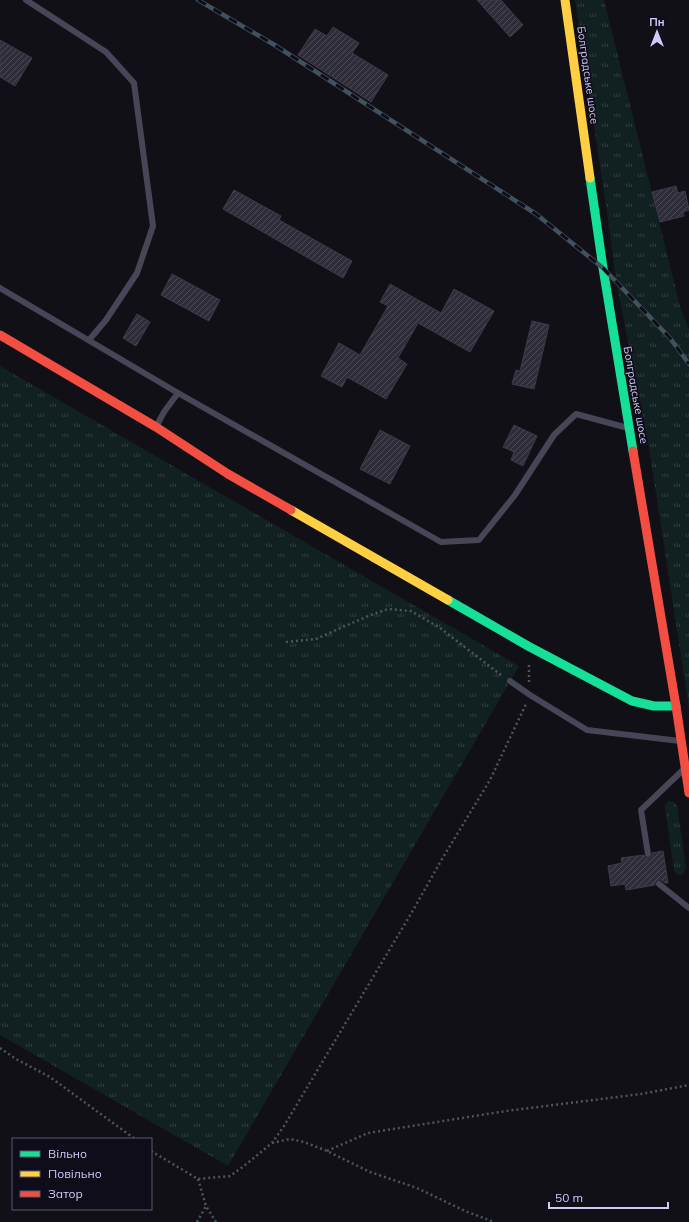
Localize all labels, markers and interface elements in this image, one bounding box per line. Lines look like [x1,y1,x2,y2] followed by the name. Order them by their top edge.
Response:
[637,12,677,52] north arrow
[649,15,665,29] text: Пн
[574,25,602,125] street label: Болградське шосе
[621,345,651,445] street label: Болградське шосе
[12,1138,152,1210] legend
[48,1146,87,1161] text: Вільно
[48,1166,102,1181] text: Повільно
[549,1184,668,1210] scale bar
[48,1186,83,1201] text: Затор
[555,1190,583,1205] text: 50 m

